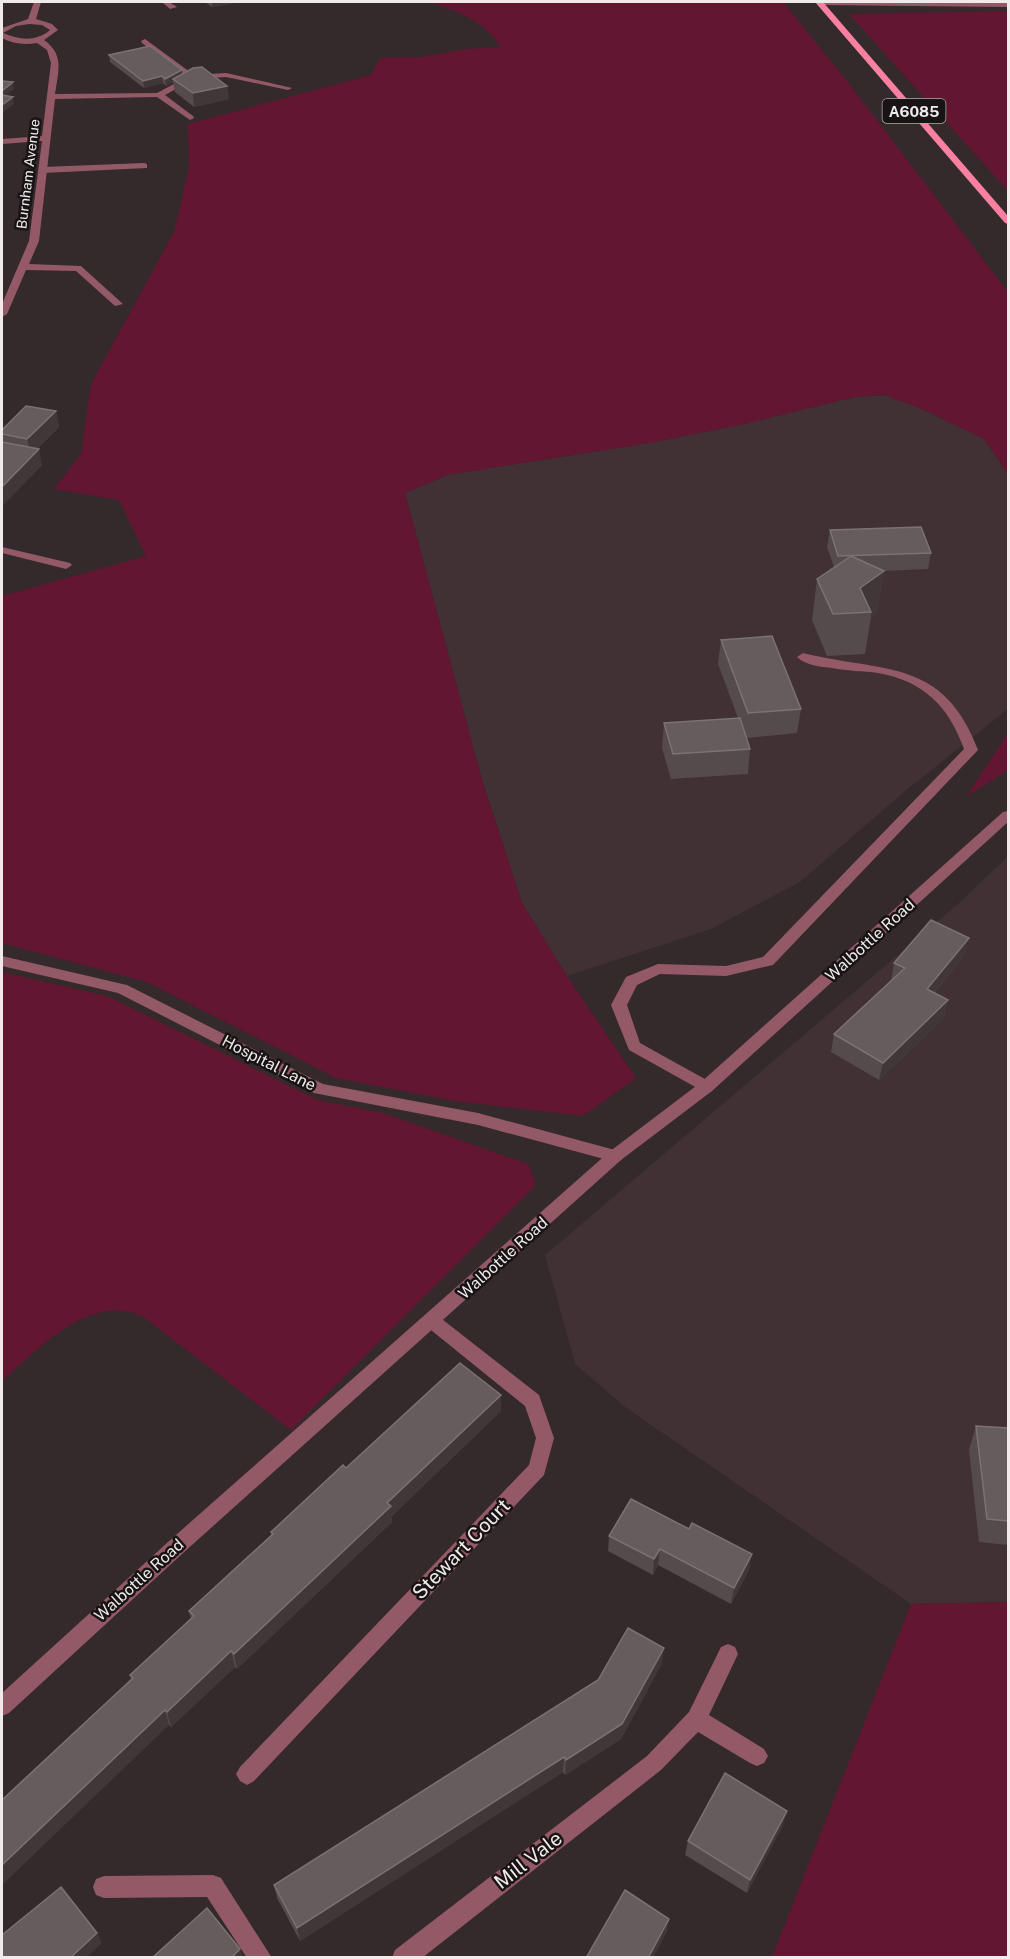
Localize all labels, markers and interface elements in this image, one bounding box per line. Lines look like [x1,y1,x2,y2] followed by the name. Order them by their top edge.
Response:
[882,99,946,123] road number: A6085
[13,118,43,230] street label: Burnham Avenue
[822,895,918,985] street label: Walbottle Road
[219,1031,319,1095] street label: Hospital Lane
[455,1213,551,1303] street label: Walbottle Road
[407,1494,515,1604] street label: Stewart Court
[91,1535,187,1625] street label: Walbottle Road
[489,1826,567,1894] street label: Mill Vale

